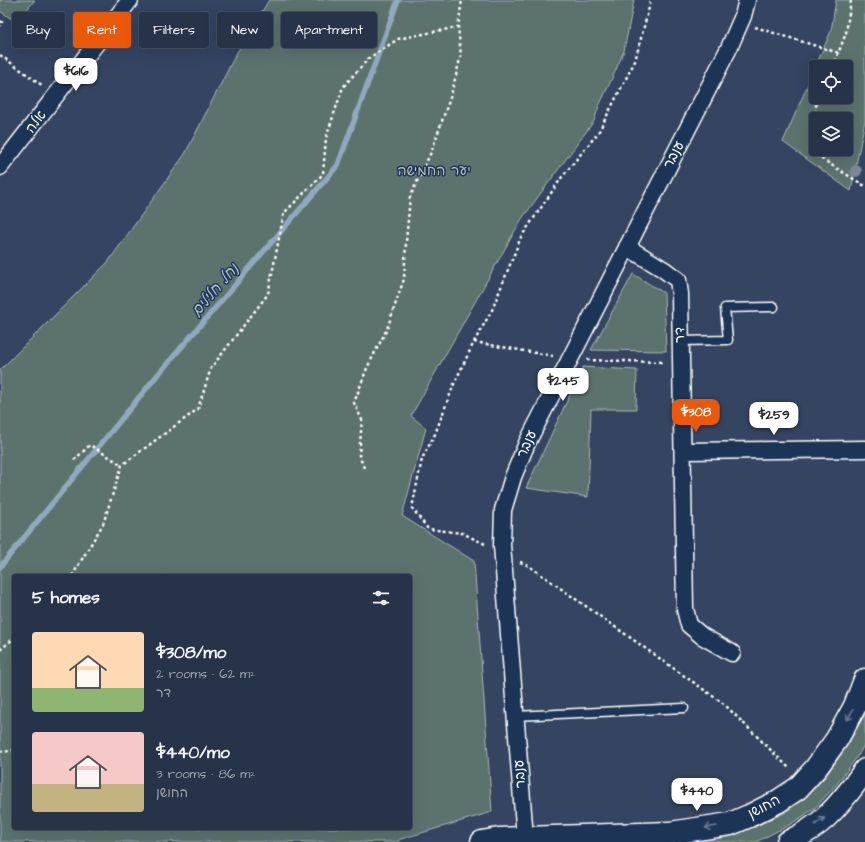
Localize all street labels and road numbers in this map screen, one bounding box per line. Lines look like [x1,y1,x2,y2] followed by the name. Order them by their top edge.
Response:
[21,106,51,138] street label: אלה
[659,138,689,172] street label: ענבר
[670,327,690,343] street label: דר
[512,427,542,461] street label: ענבר
[509,759,531,789] street label: ענבר
[744,790,784,824] street label: החושן

